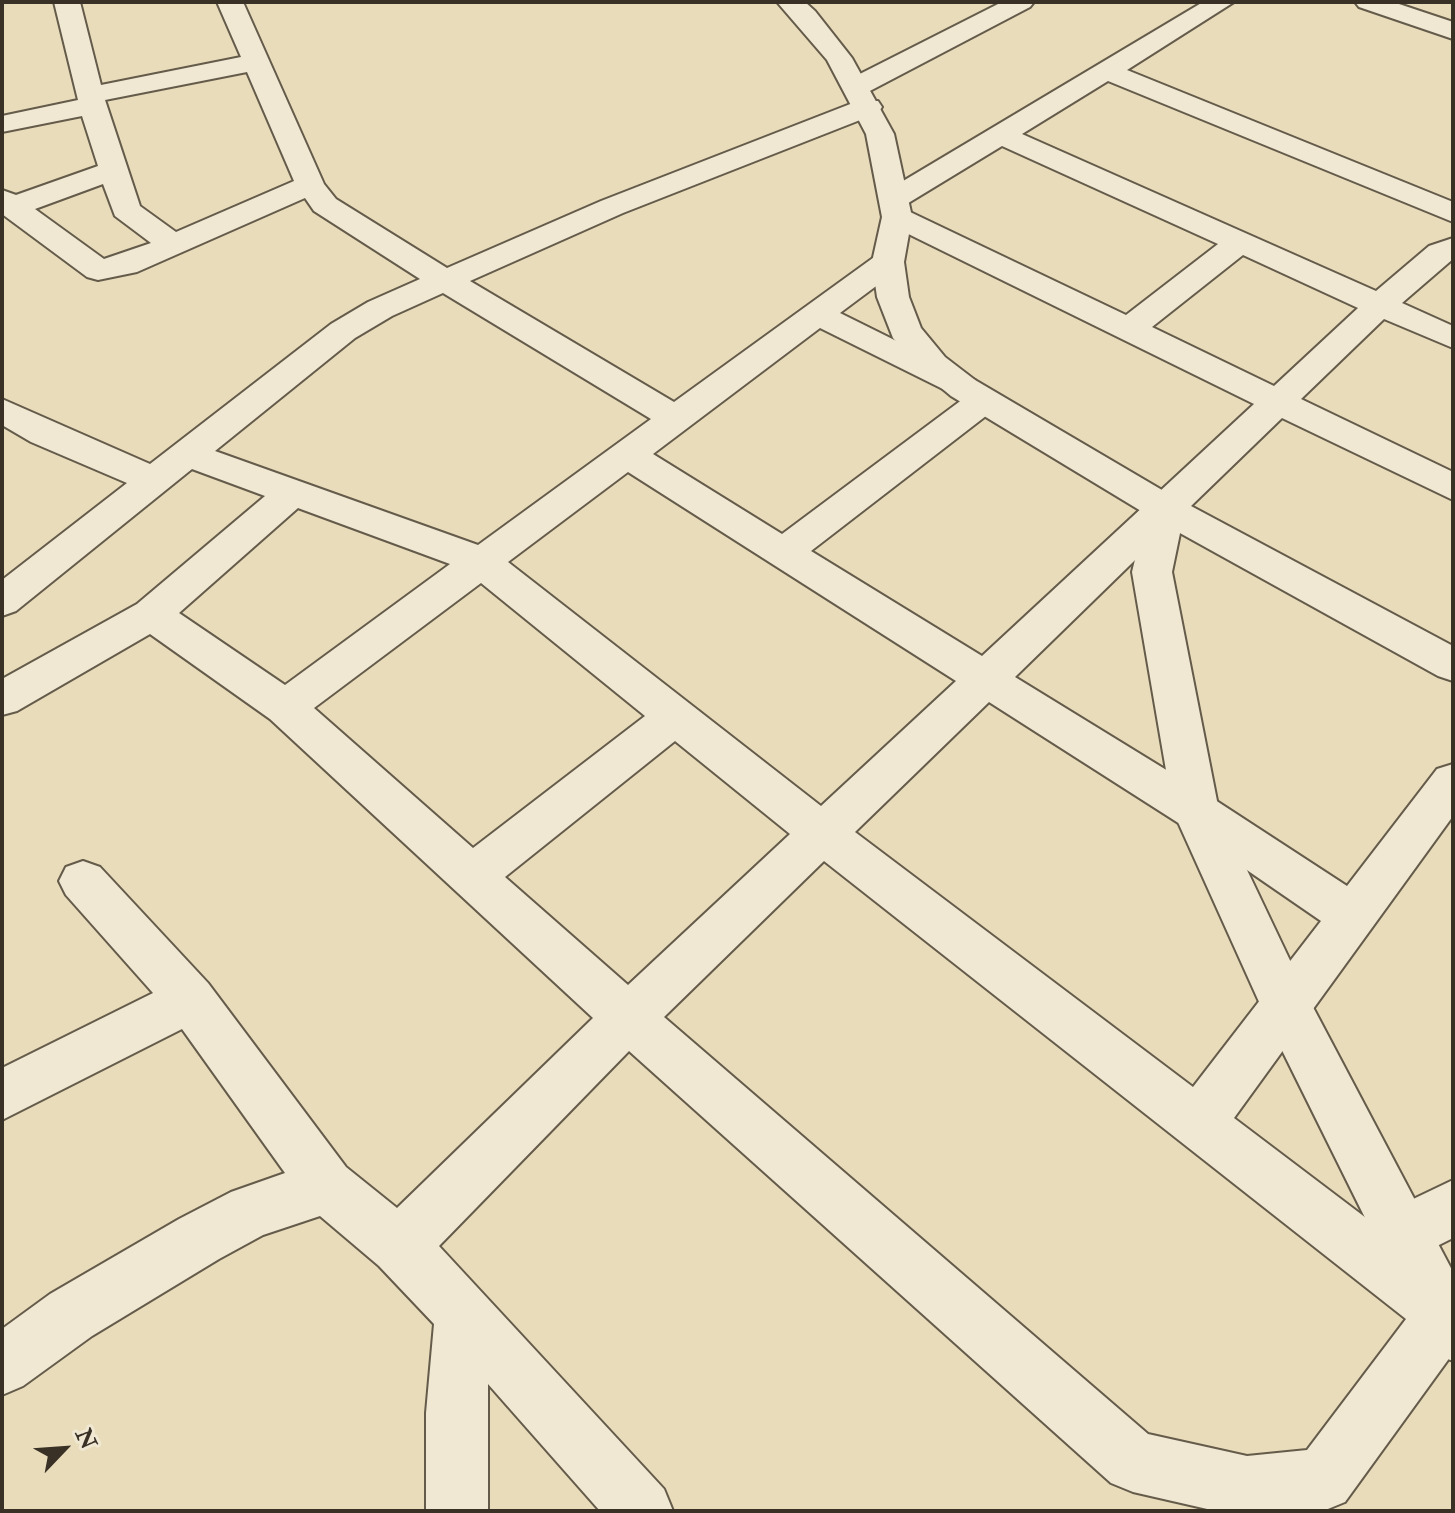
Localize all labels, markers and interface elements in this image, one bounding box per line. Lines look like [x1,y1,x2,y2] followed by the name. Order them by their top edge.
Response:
[24,1409,104,1489] north arrow
[69,1424,103,1454] text: N

